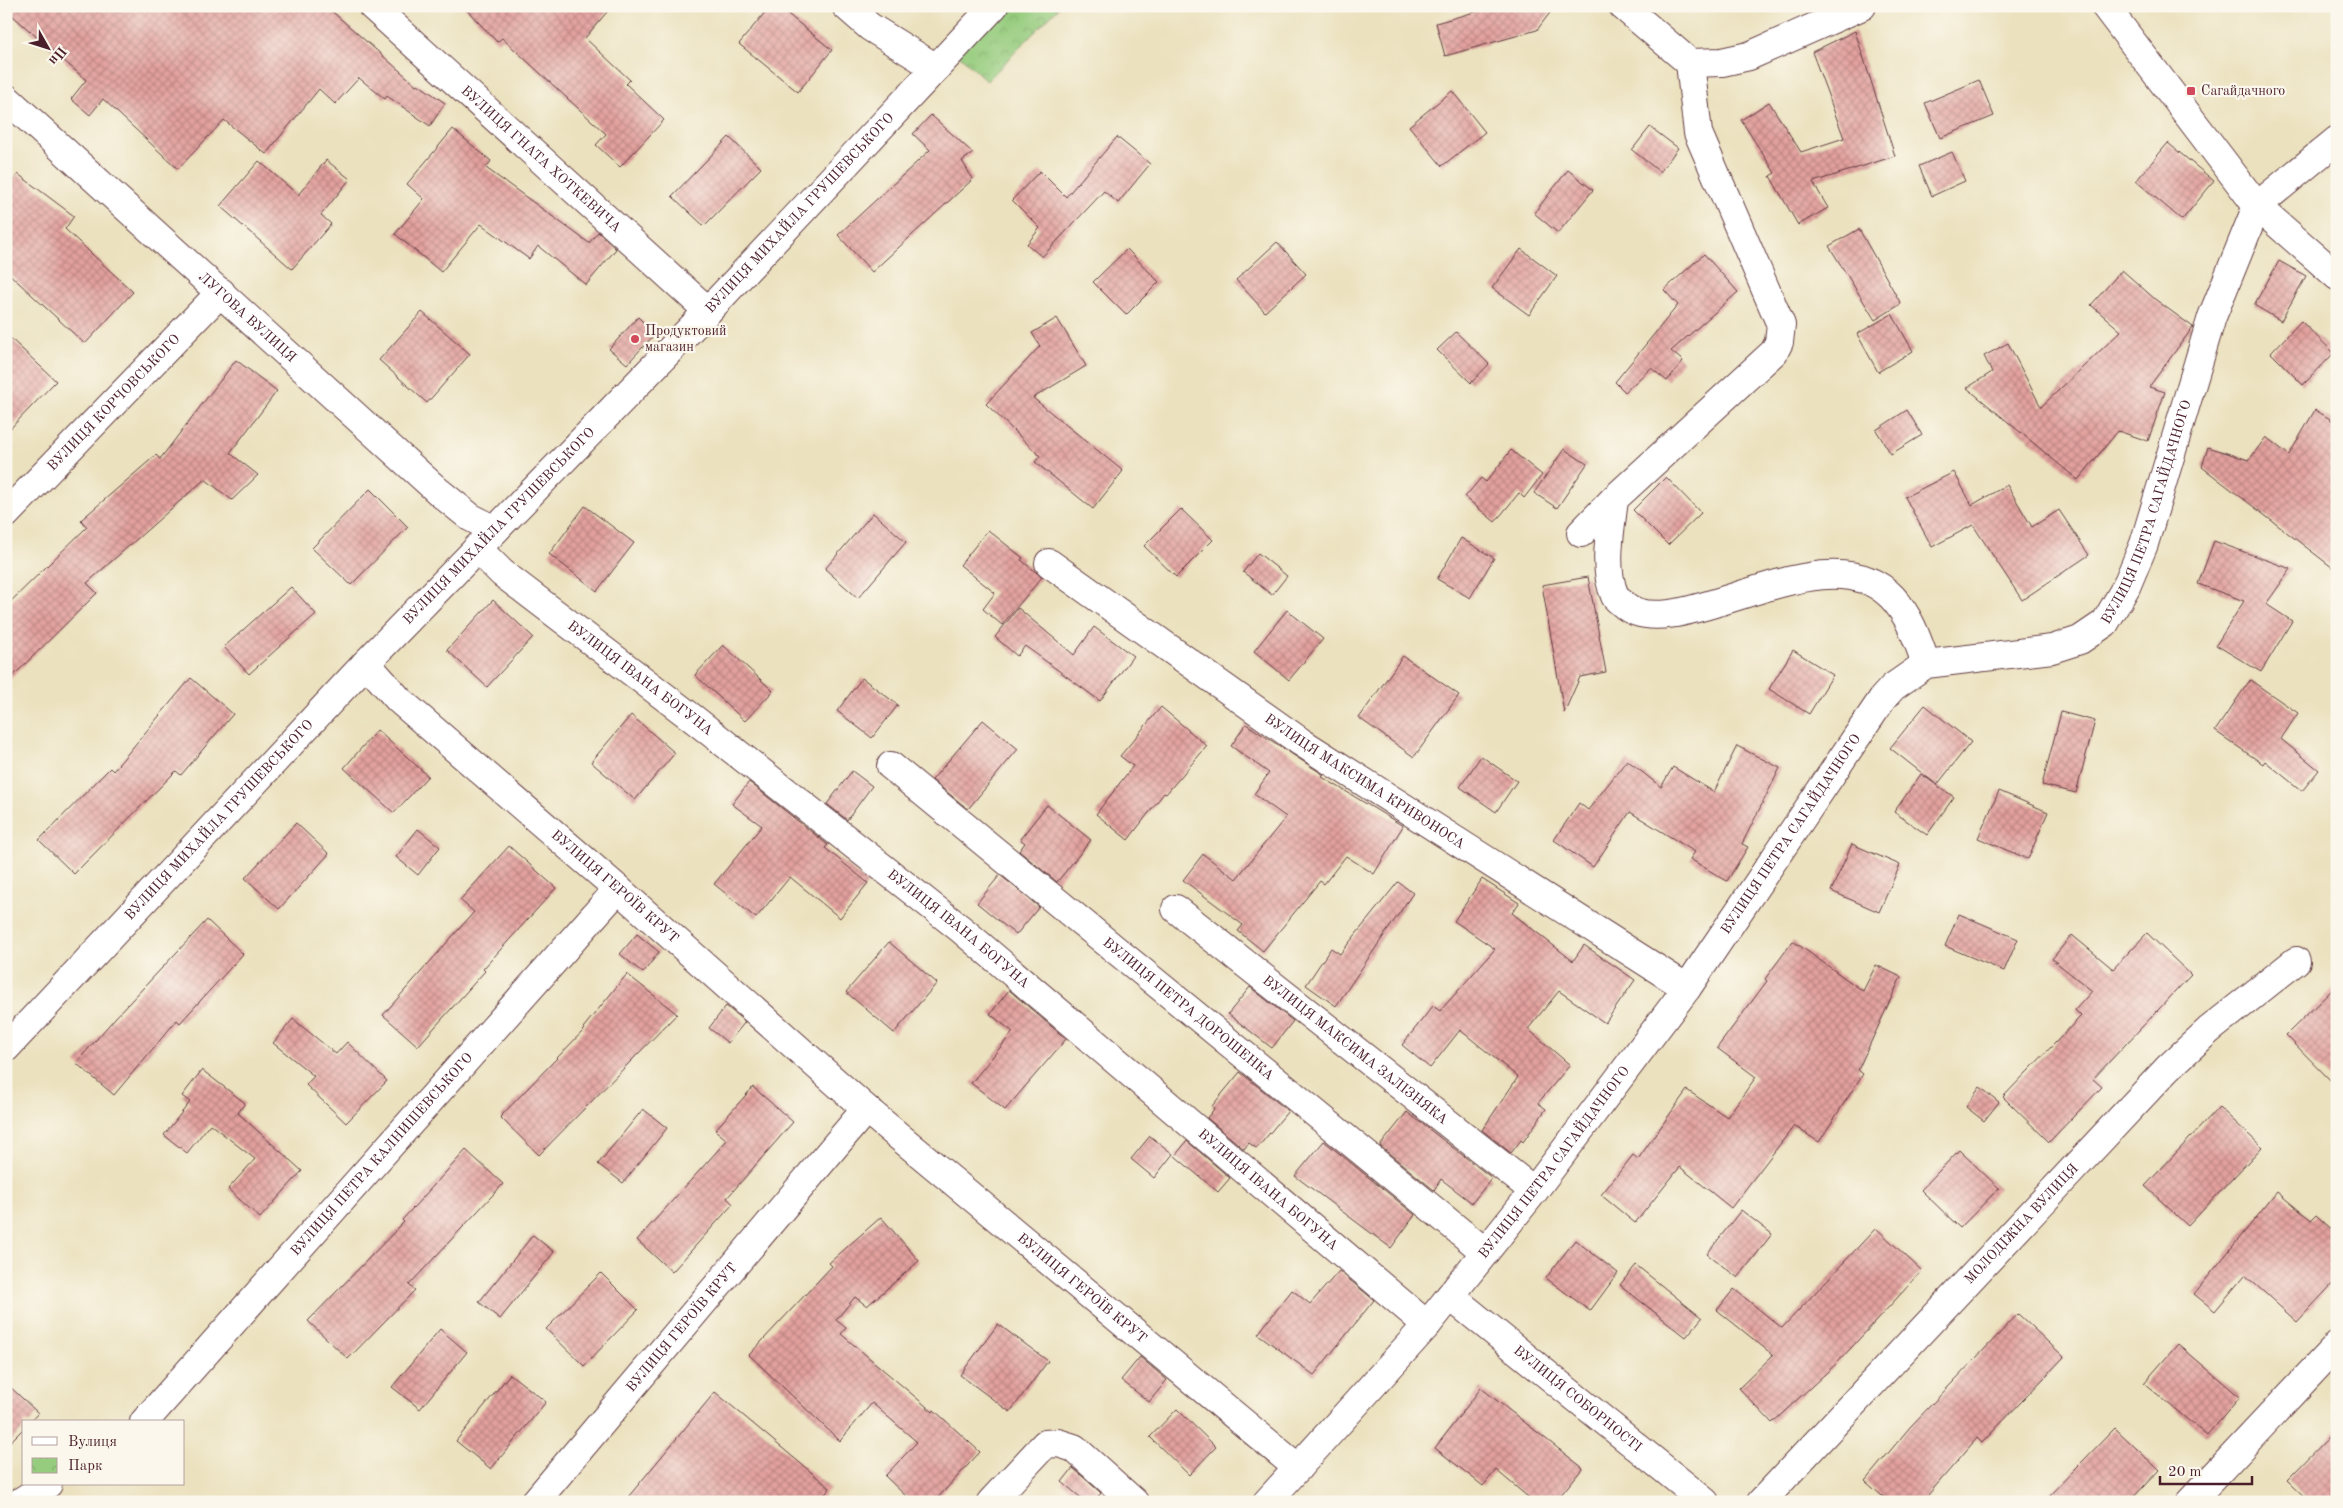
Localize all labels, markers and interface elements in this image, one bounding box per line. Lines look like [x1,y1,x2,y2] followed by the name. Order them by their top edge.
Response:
[22,22,72,72] north arrow
[46,44,69,68] text: Пн
[458,83,624,235] street label: ВУЛИЦЯ ГНАТА ХОТКЕВИЧА
[2201,84,2285,98] place label: Сагайдачного
[2185,85,2197,97] marker: Сагайдачного
[703,110,897,316] street label: ВУЛИЦЯ МИХАЙЛА ГРУШЕВСЬКОГО
[196,270,299,365] street label: ЛУГОВА ВУЛИЦЯ
[645,324,726,354] place label: Продуктовий магазин
[45,332,183,473] street label: ВУЛИЦЯ КОРЧОВСЬКОГО
[629,333,641,345] marker: Продуктовий магазин
[2099,398,2194,626] street label: ВУЛИЦЯ ПЕТРА САГАЙДАЧНОГО
[401,425,598,627] street label: ВУЛИЦЯ МИХАЙЛА ГРУШЕВСЬКОГО
[565,619,716,738] street label: ВУЛИЦЯ ІВАНА БОГУНА
[1262,711,1467,852] street label: ВУЛИЦЯ МАКСИМА КРИВОНОСА
[122,717,316,923] street label: ВУЛИЦЯ МИХАЙЛА ГРУШЕВСЬКОГО
[1719,731,1864,937] street label: ВУЛИЦЯ ПЕТРА САГАЙДАЧНОГО
[549,828,681,946] street label: ВУЛИЦЯ ГЕРОЇВ КРУТ
[885,867,1032,991] street label: ВУЛИЦЯ ІВАНА БОГУНА
[1100,935,1277,1083] street label: ВУЛИЦЯ ПЕТРА ДОРОШЕНКА
[1260,973,1450,1127] street label: ВУЛИЦЯ МАКСИМА ЗАЛІЗНЯКА
[288,1050,476,1259] street label: ВУЛИЦЯ ПЕТРА КАЛНИШЕВСЬКОГО
[1476,1064,1632,1261] street label: ВУЛИЦЯ ПЕТРА САГАЙДАЧНОГО
[1195,1127,1341,1253] street label: ВУЛИЦЯ ІВАНА БОГУНА
[1962,1161,2081,1287] street label: МОЛОДІЖНА ВУЛИЦЯ
[1014,1231,1149,1346] street label: ВУЛИЦЯ ГЕРОЇВ КРУТ
[624,1261,740,1395] street label: ВУЛИЦЯ ГЕРОЇВ КРУТ
[1511,1343,1644,1455] street label: ВУЛИЦЯ СОБОРНОСТІ
[22,1420,185,1486] legend
[68,1435,117,1450] text: Вулиця
[2160,1453,2253,1485] scale bar
[68,1459,103,1474] text: Парк
[2168,1465,2202,1480] text: 20 m

